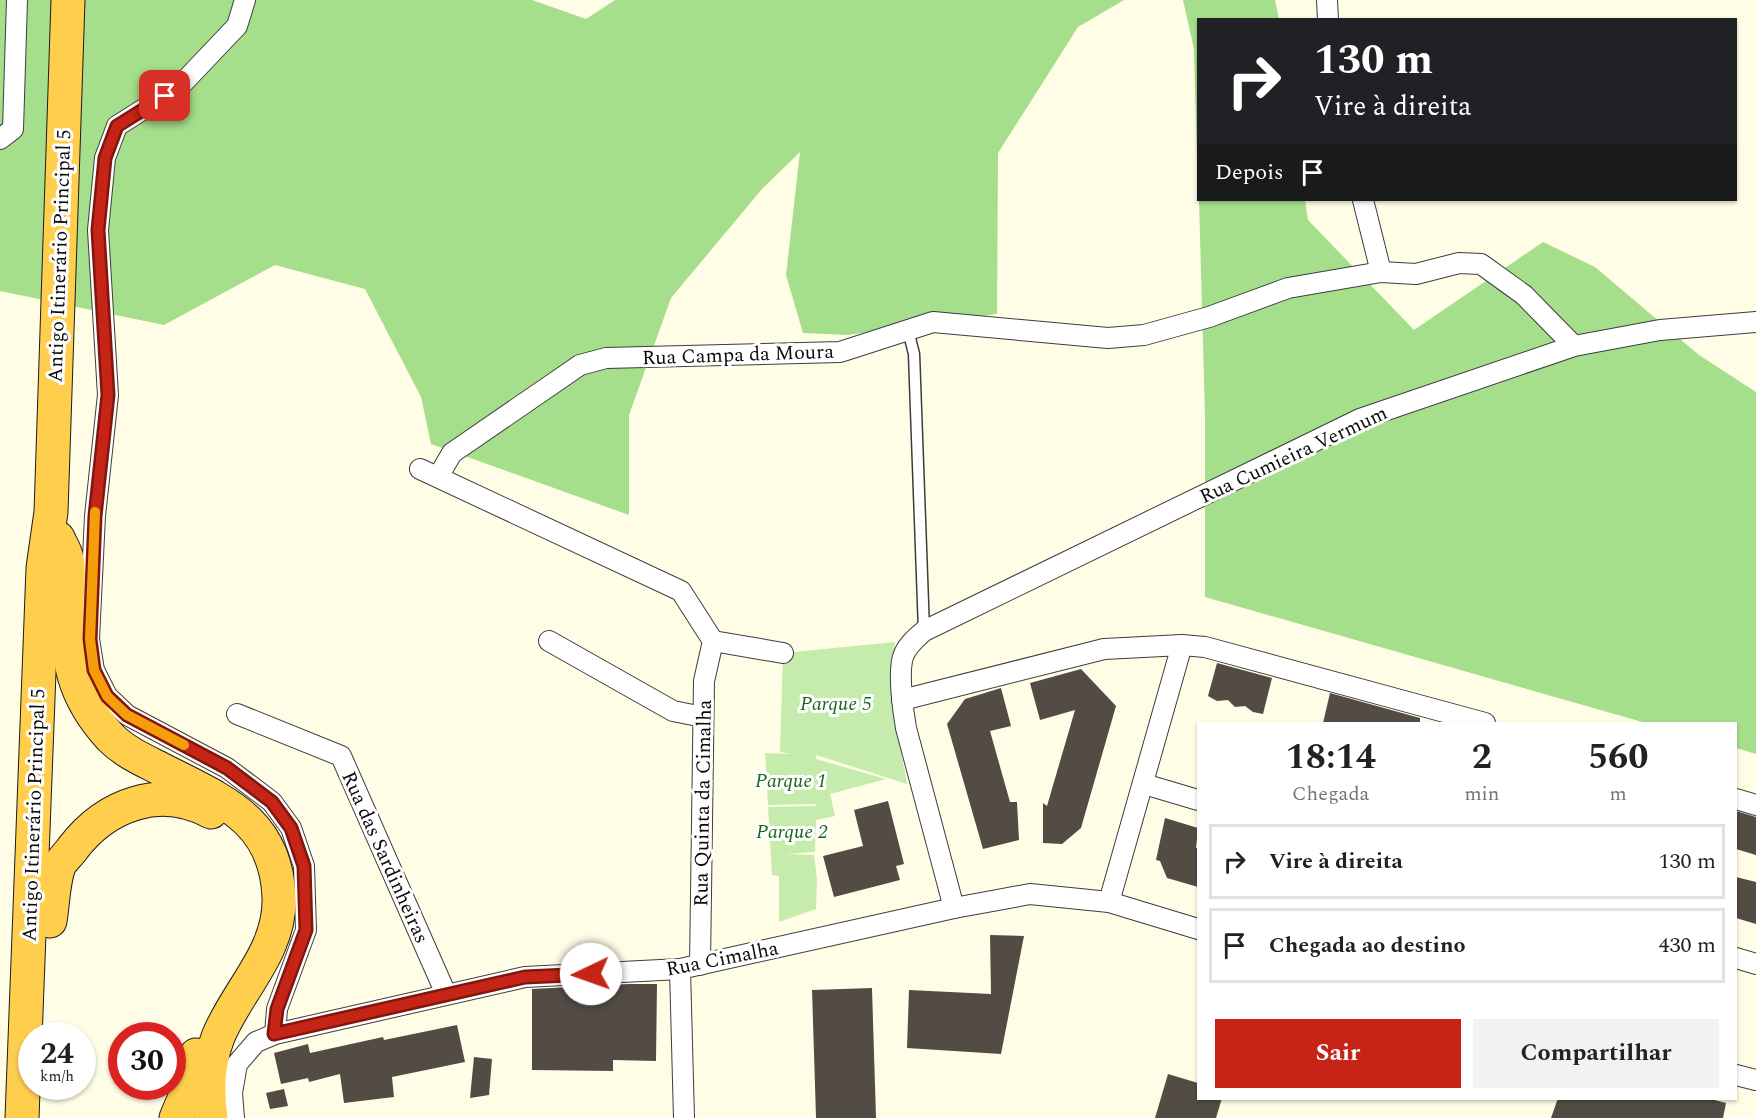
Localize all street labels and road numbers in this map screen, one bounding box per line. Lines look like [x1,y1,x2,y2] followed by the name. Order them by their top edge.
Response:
[41,129,79,383] street label: Antigo Itinerário Principal 5
[642,337,835,373] street label: Rua Campa da Moura
[1195,398,1392,512] street label: Rua Cumieira Vermum
[15,688,53,942] street label: Antigo Itinerário Principal 5
[686,699,720,907] street label: Rua Quinta da Cimalha
[334,766,437,948] street label: Rua das Sardinheiras
[663,933,781,985] street label: Rua Cimalha

